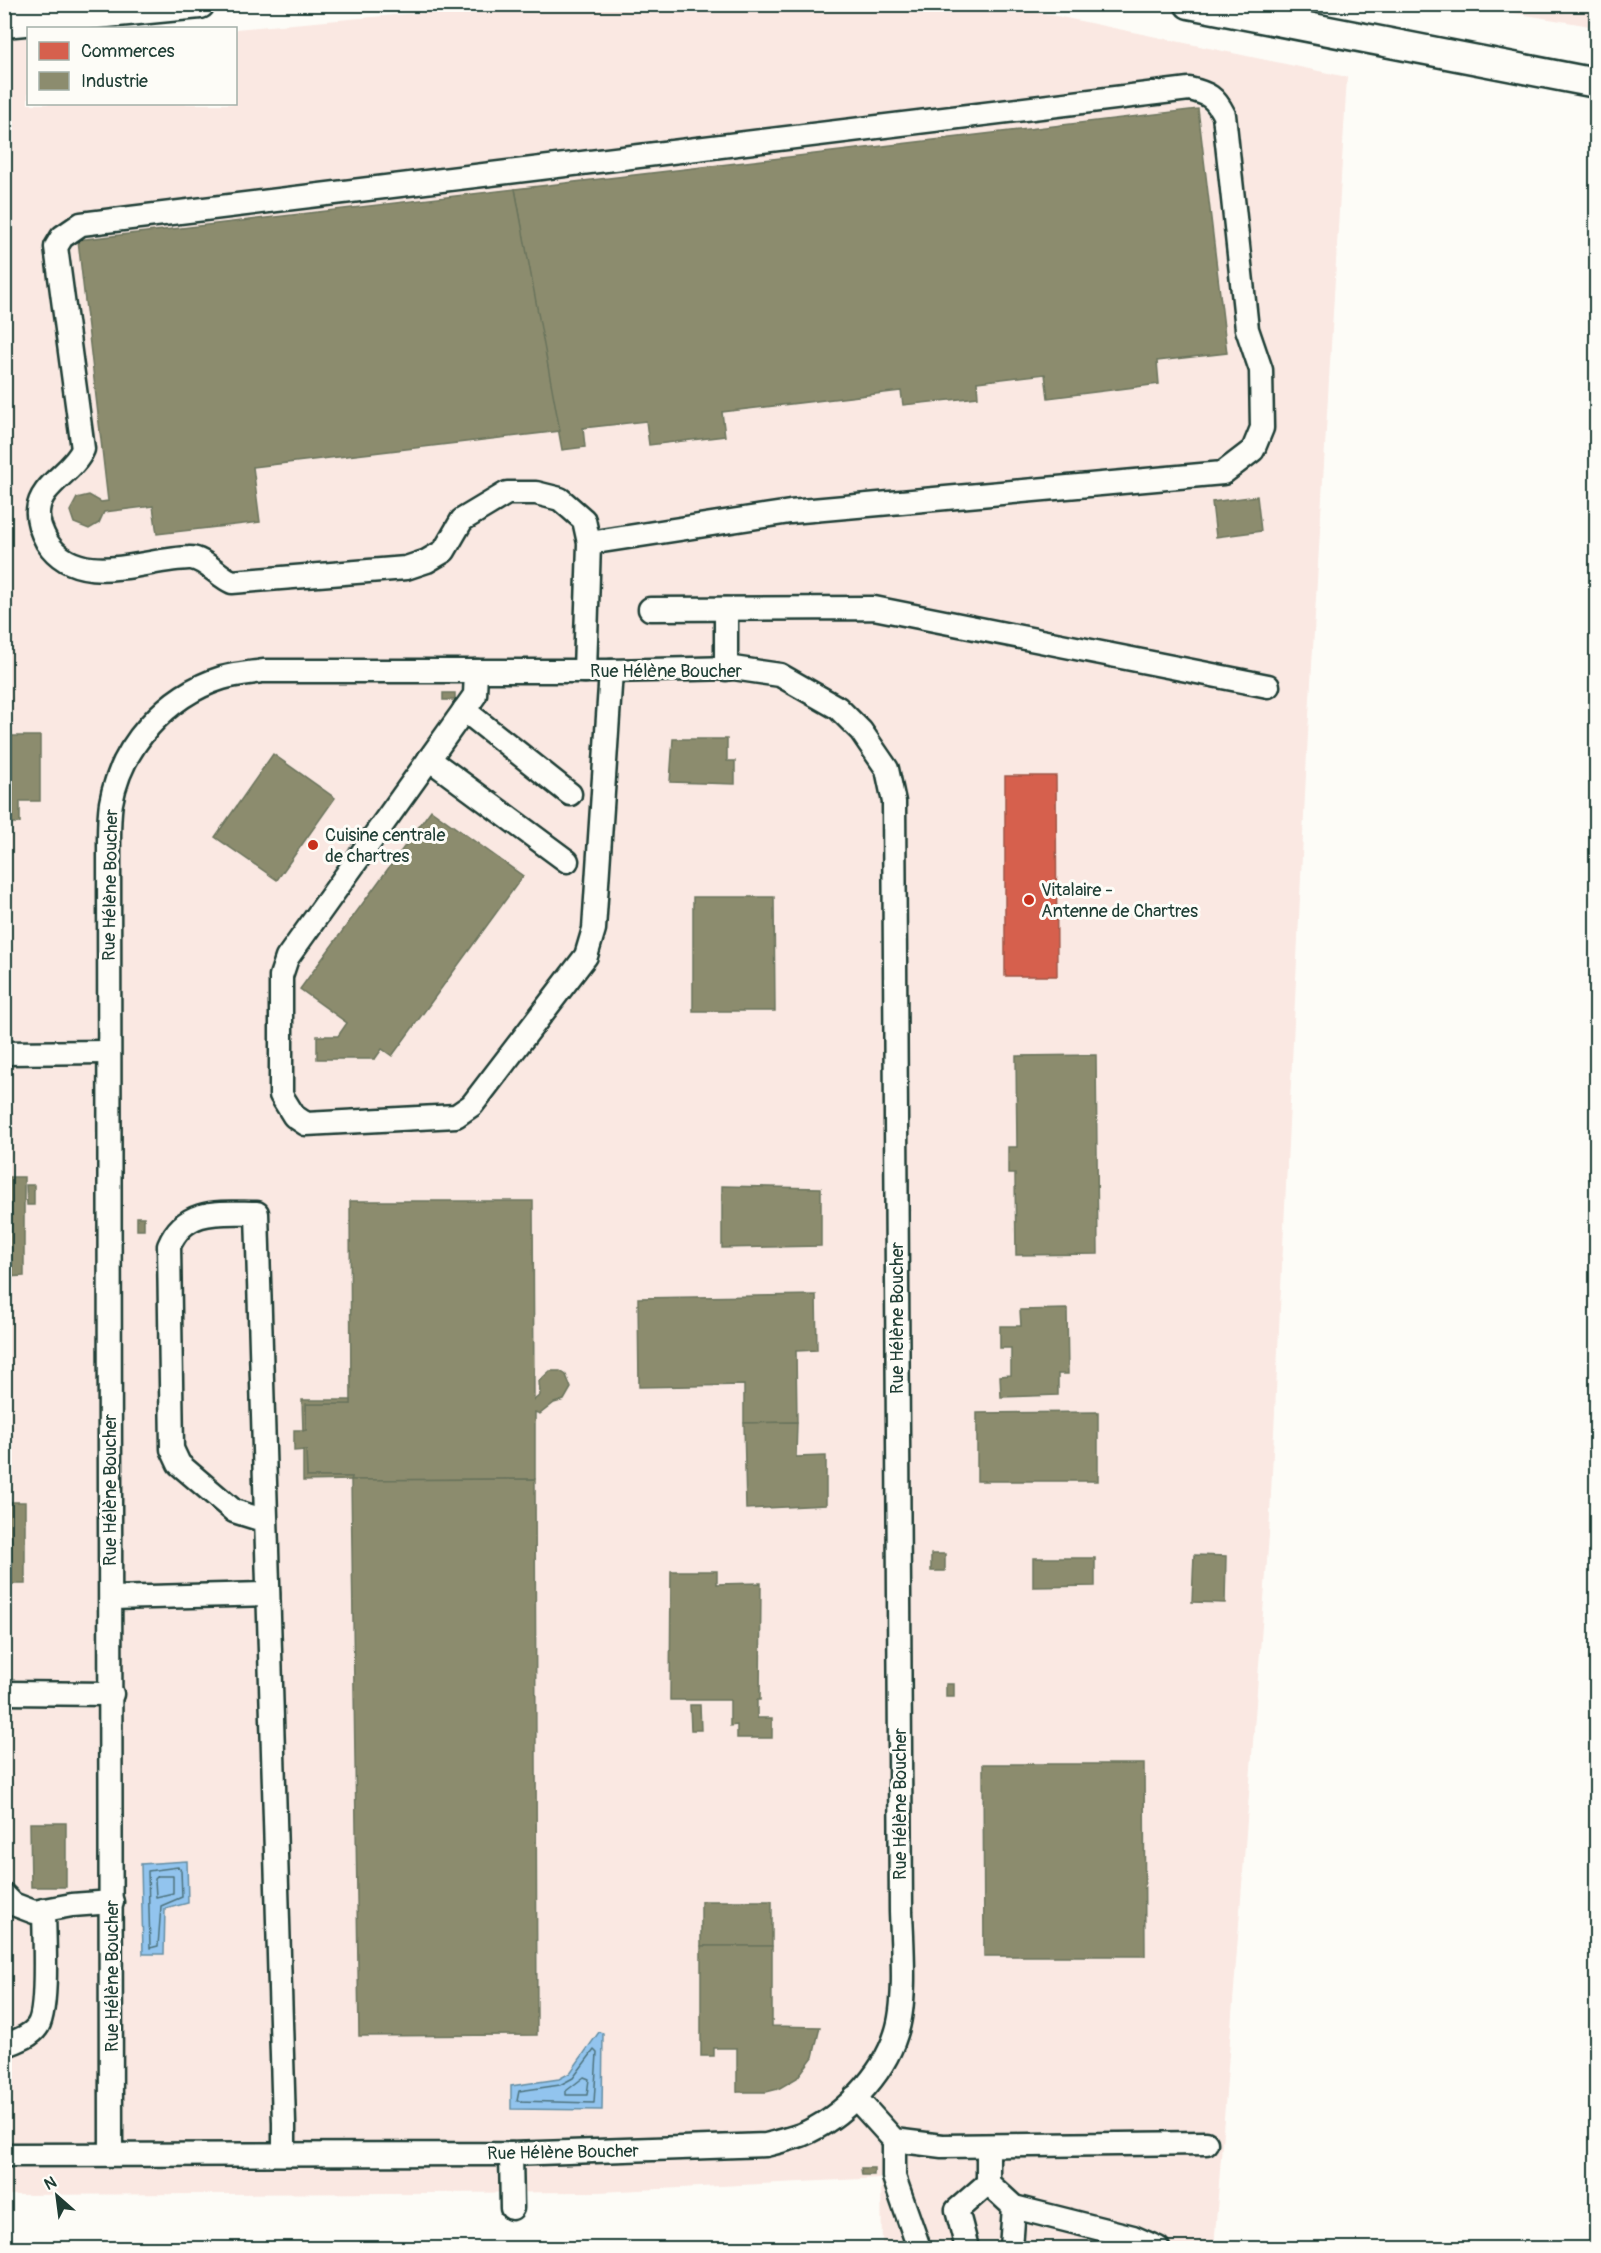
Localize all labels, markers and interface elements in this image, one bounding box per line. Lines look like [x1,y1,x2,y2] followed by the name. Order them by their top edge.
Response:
[27,27,237,105] legend
[81,40,175,63] text: Commerces
[81,70,148,93] text: Industrie
[590,660,743,683] street label: Rue Hélène Boucher
[98,808,123,961] street label: Rue Hélène Boucher
[325,824,445,868] place label: Cuisine centrale de chartres
[306,838,320,852] marker: Cuisine centrale de chartres
[1041,879,1198,923] place label: Vitalaire - Antenne de Chartres
[1022,893,1036,907] marker: Vitalaire - Antenne de Chartres
[886,1241,909,1394] street label: Rue Hélène Boucher
[99,1413,122,1566] street label: Rue Hélène Boucher
[889,1727,912,1880] street label: Rue Hélène Boucher
[101,1899,124,2052] street label: Rue Hélène Boucher
[487,2140,640,2165] street label: Rue Hélène Boucher
[27,2166,87,2226] north arrow
[41,2172,60,2195] text: N

